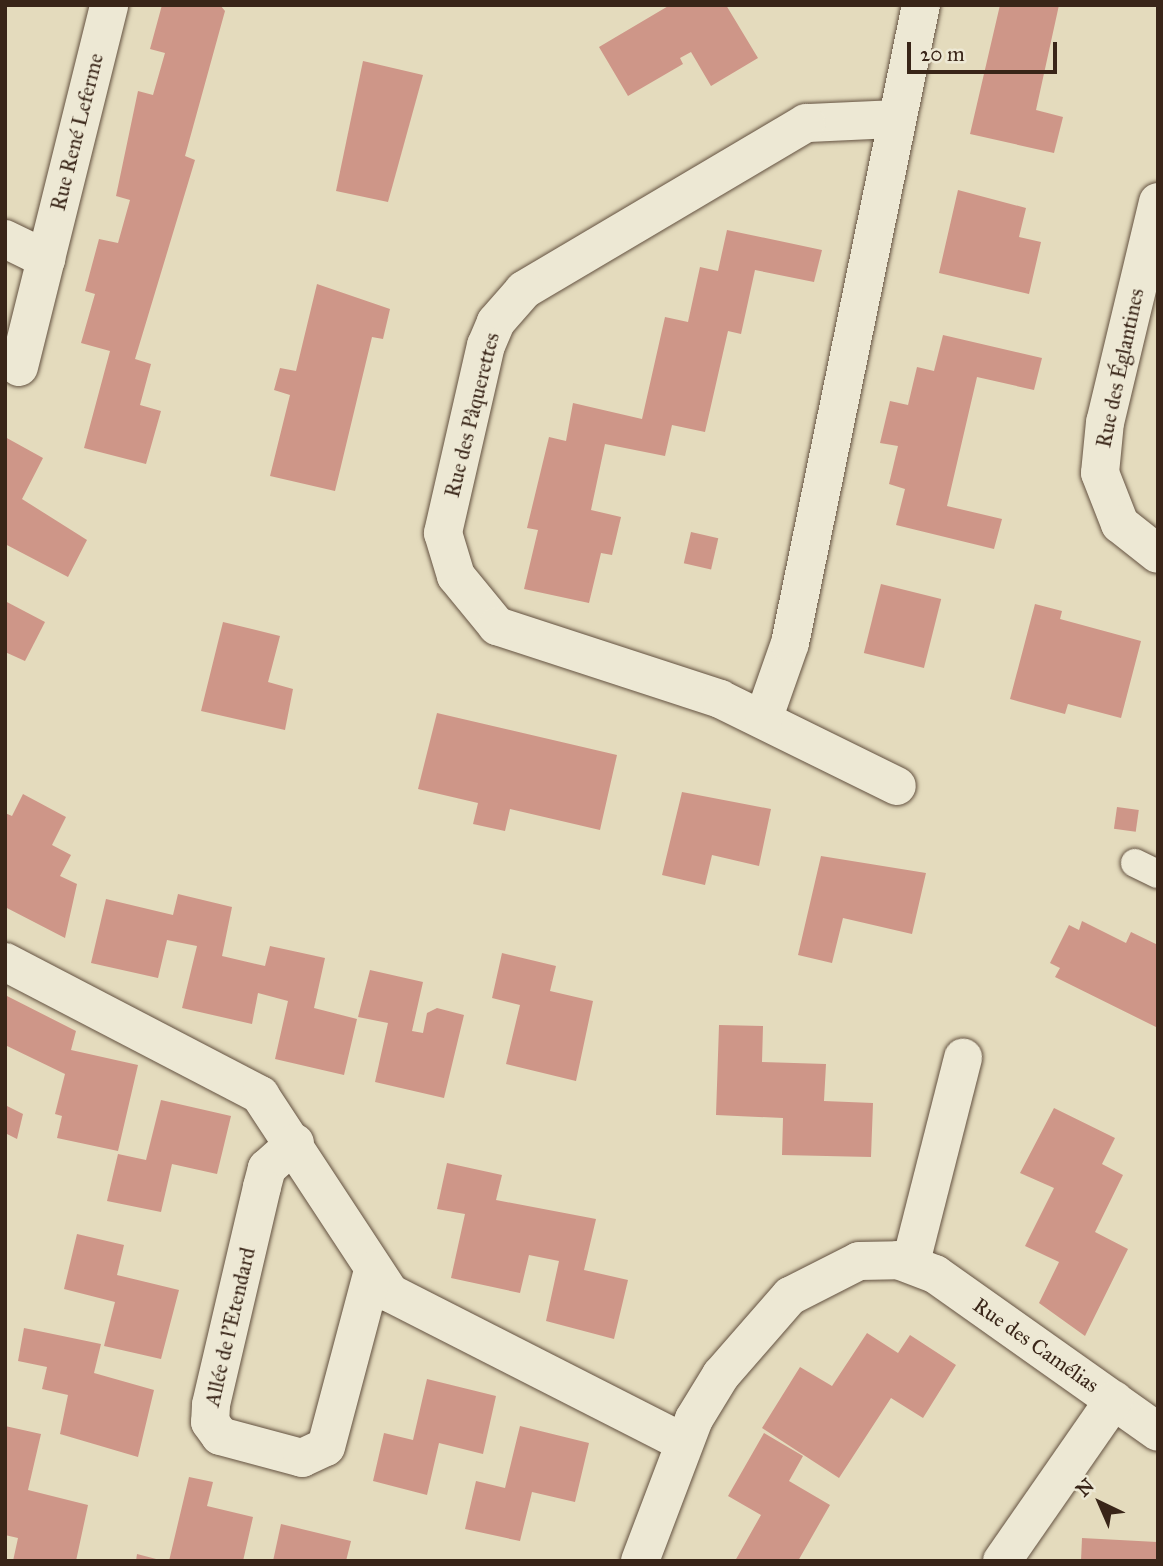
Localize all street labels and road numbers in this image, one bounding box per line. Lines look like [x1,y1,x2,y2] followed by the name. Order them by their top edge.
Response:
[45,51,109,213] street label: Rue René Leferme
[1091,286,1149,450] street label: Rue des Églantines
[439,330,505,500] street label: Rue des Pâquerettes
[199,1245,261,1409] street label: Allée de l'Etendard
[968,1292,1104,1398] street label: Rue des Camélias

